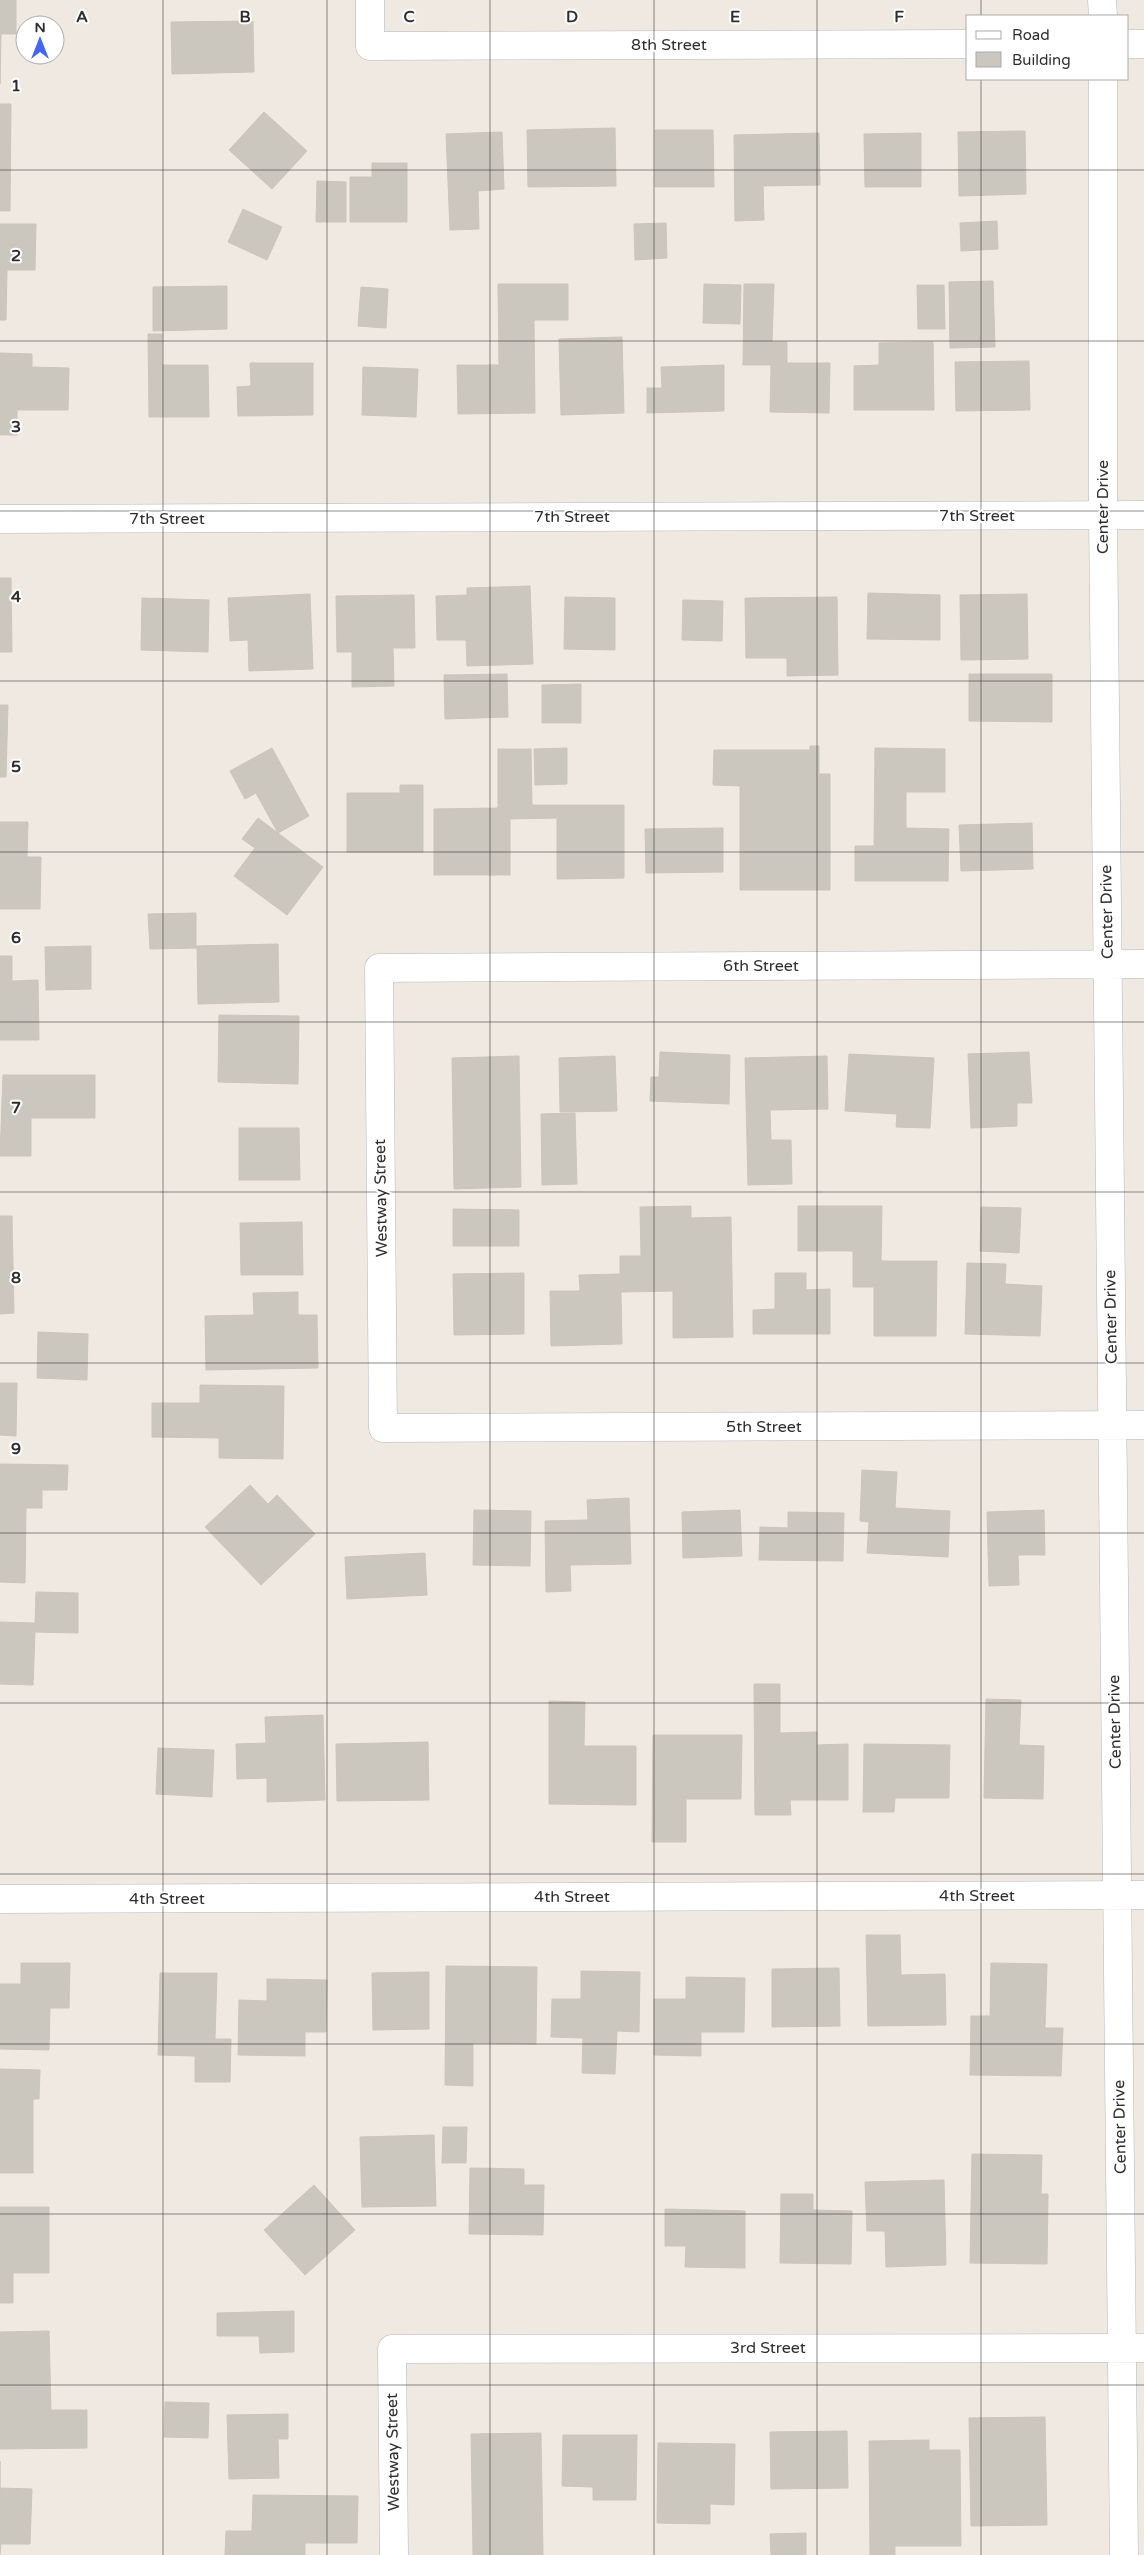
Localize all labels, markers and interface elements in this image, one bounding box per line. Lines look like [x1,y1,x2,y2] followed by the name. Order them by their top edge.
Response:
[76,7,88,27] text: A
[239,7,251,27] text: B
[403,7,415,27] text: C
[566,7,578,27] text: D
[730,7,740,27] text: E
[894,7,904,27] text: F
[15,15,65,65] north arrow
[966,15,1129,80] legend
[34,19,46,36] text: N
[1012,26,1050,44] text: Road
[631,35,707,55] street label: 8th Street
[1012,51,1071,69] text: Building
[11,76,21,96] text: 1
[11,246,21,266] text: 2
[11,417,21,437] text: 3
[1093,460,1113,554] street label: Center Drive
[939,506,1015,526] street label: 7th Street
[534,507,610,527] street label: 7th Street
[129,509,205,529] street label: 7th Street
[11,587,21,607] text: 4
[11,757,21,777] text: 5
[1096,865,1118,959] street label: Center Drive
[11,928,21,948] text: 6
[723,956,799,976] street label: 6th Street
[11,1098,21,1118] text: 7
[370,1139,392,1257] street label: Westway Street
[11,1268,21,1288] text: 8
[1100,1270,1122,1364] street label: Center Drive
[726,1417,802,1437] street label: 5th Street
[11,1439,21,1459] text: 9
[1104,1675,1126,1769] street label: Center Drive
[939,1886,1015,1906] street label: 4th Street
[534,1887,610,1907] street label: 4th Street
[129,1889,205,1909] street label: 4th Street
[1109,2080,1131,2174] street label: Center Drive
[730,2338,806,2358] street label: 3rd Street
[382,2393,404,2511] street label: Westway Street

